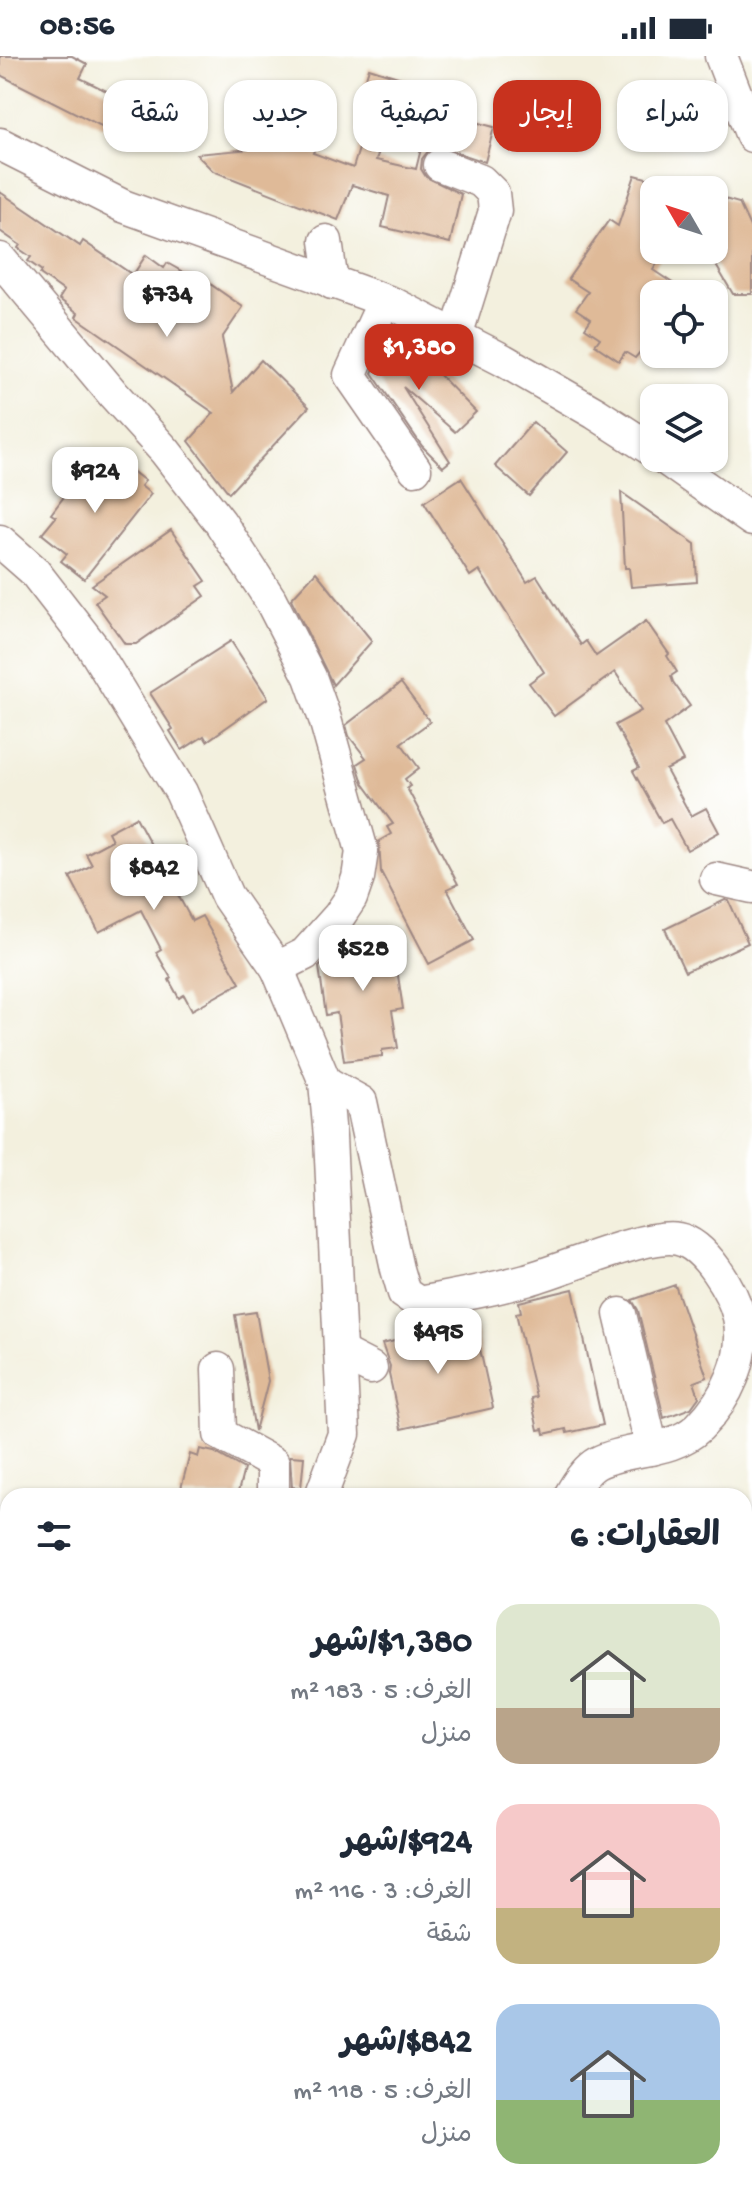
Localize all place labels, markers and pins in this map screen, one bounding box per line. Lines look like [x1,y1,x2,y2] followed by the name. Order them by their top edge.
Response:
[120,271,214,339] pin: $734
[354,324,484,392] pin: $1,380
[48,447,142,515] pin: $924
[107,844,201,912] pin: $842
[316,925,410,993] pin: $528
[391,1308,485,1376] pin: $495

